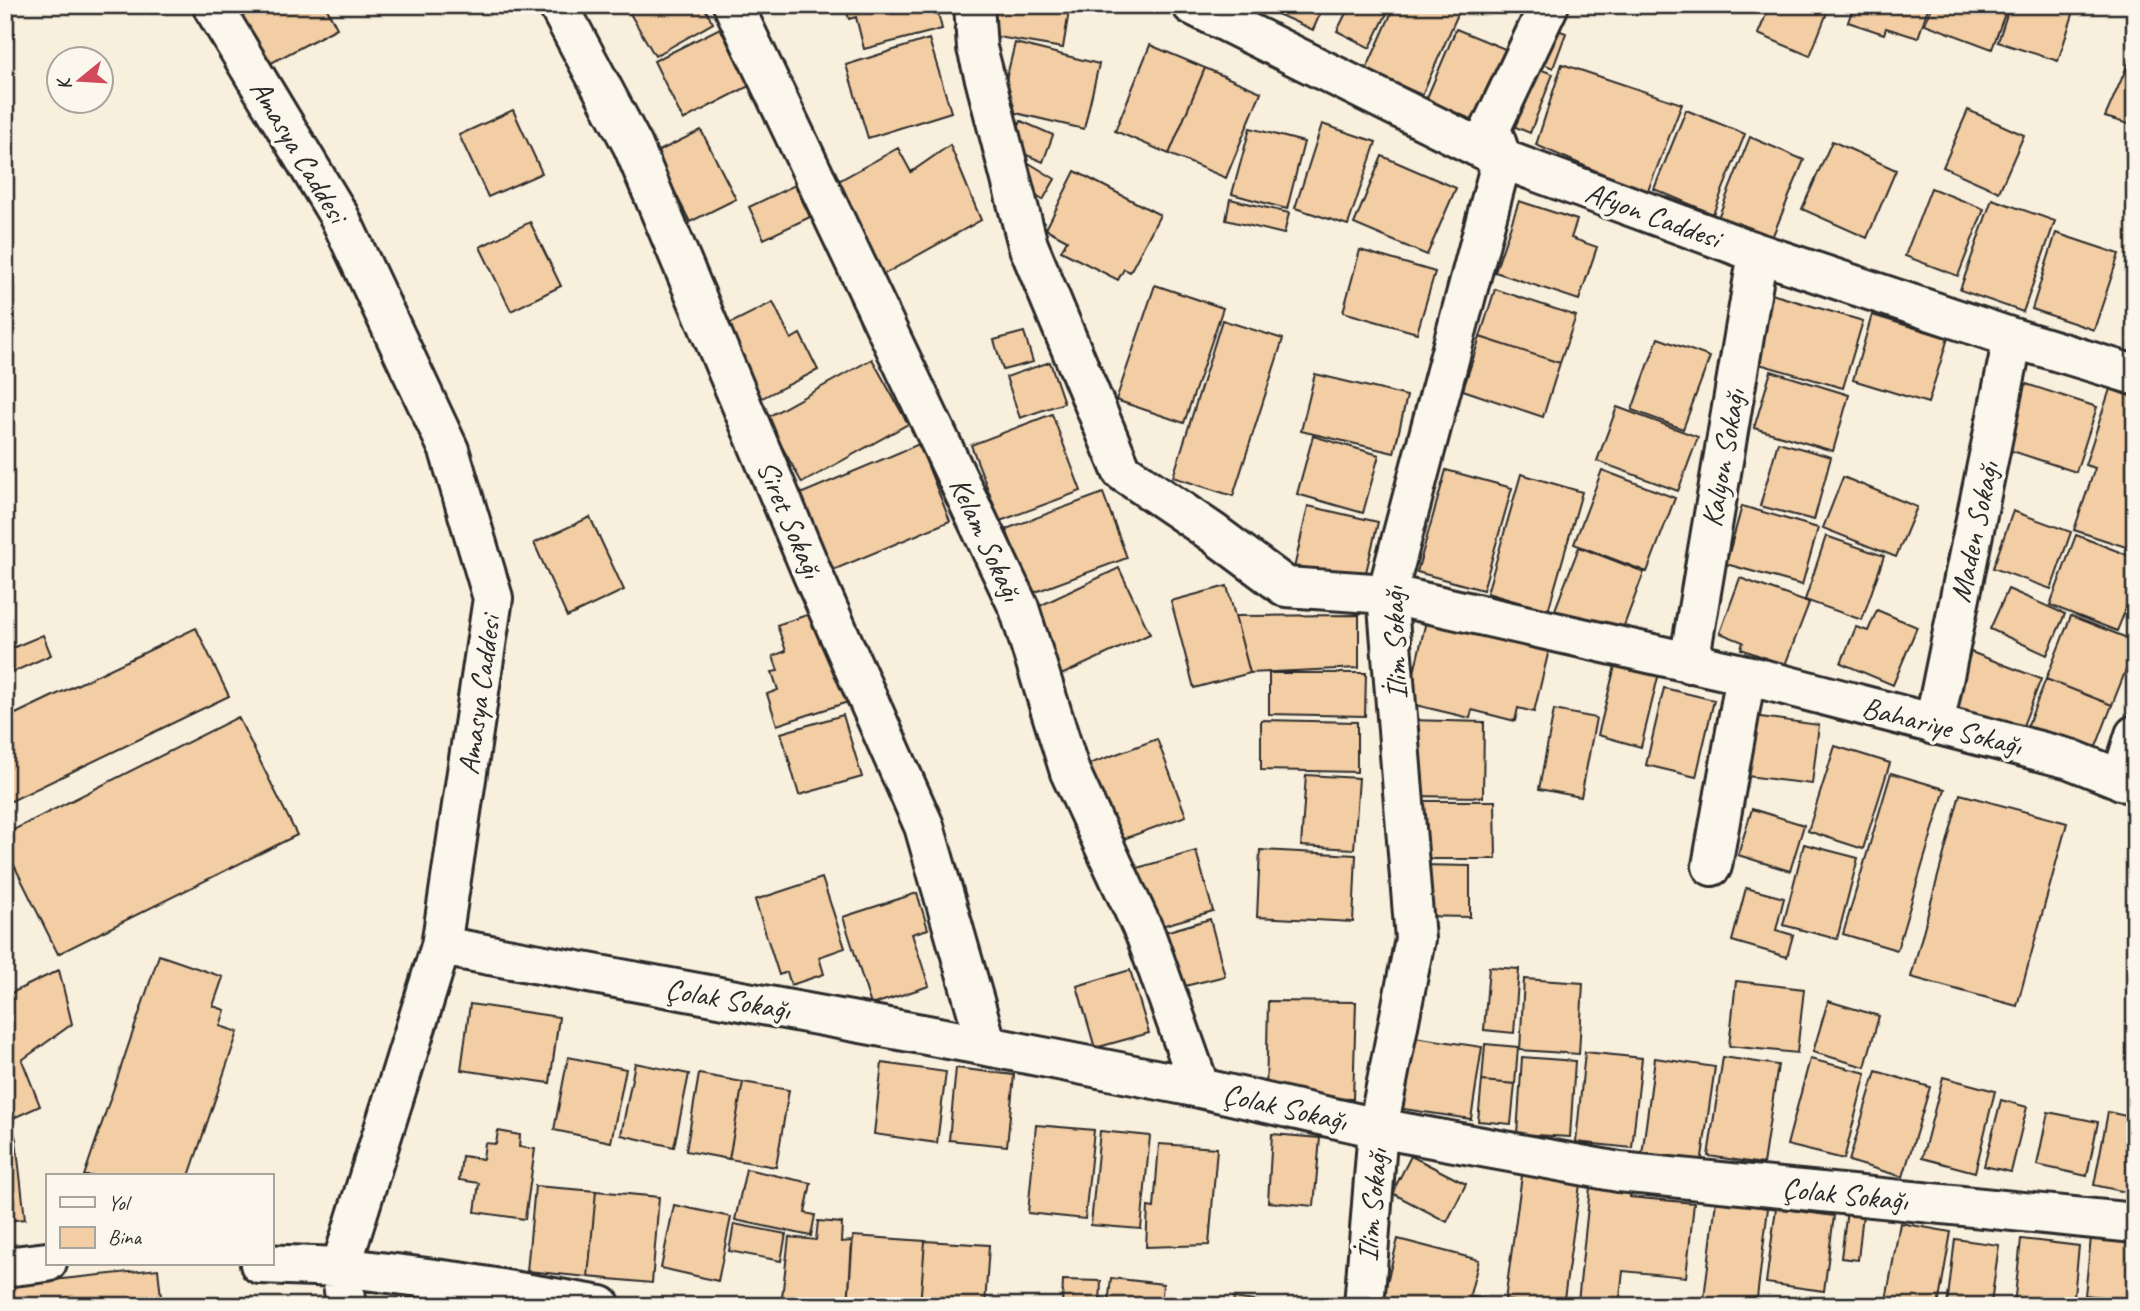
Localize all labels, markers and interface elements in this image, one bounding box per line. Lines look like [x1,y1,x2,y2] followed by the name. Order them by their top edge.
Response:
[46,46,116,116] north arrow
[241,72,358,232] street label: Amasya Caddesi
[51,73,78,93] text: K
[1580,173,1729,258] street label: Afyon Caddesi
[1692,385,1754,530] street label: Kalyon Sokağı
[748,454,832,585] street label: Siret Sokağı
[1941,457,2008,606] street label: Maden Sokağı
[941,471,1032,608] street label: Kelam Sokağı
[1374,584,1416,700] street label: İlim Sokağı
[449,610,509,777] street label: Amasya Caddesi
[1858,688,2027,764] street label: Bahariye Sokağı
[663,969,795,1029] street label: Çolak Sokağı
[1219,1074,1352,1140] street label: Çolak Sokağı
[1348,1146,1396,1263] street label: İlim Sokağı
[1780,1169,1911,1220] street label: Çolak Sokağı
[46,1174,273,1266] legend
[108,1190,132,1216] text: Yol
[108,1224,143,1250] text: Bina

